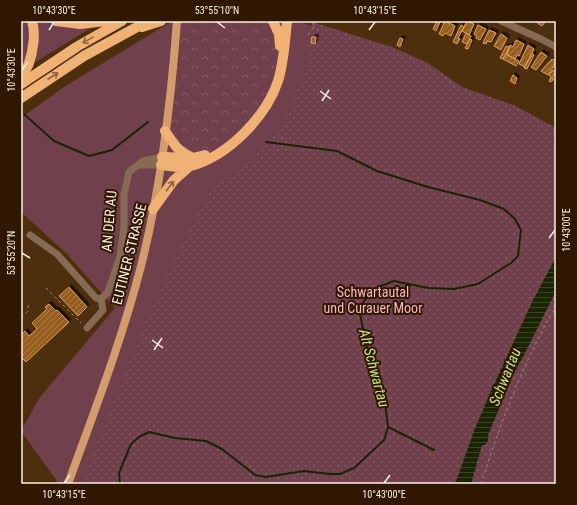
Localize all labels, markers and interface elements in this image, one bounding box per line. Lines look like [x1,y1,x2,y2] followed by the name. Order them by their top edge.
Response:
[32,5,76,16] text: 10°43'30"E
[195,5,239,16] text: 53°55'10"N
[353,5,397,16] text: 10°43'15"E
[82,37,94,45] one-way arrow
[6,48,17,92] text: 10°43'30"E
[48,72,59,80] one-way arrow
[165,181,174,192] one-way arrow
[98,190,120,252] street label: AN DER AU
[109,202,149,306] street label: EUTINER STRASSE
[561,208,572,252] text: 10°43'00"E
[6,231,17,275] text: 53°55'20"N
[324,284,422,316] park label: Schwartautal und Curauer Moor
[355,326,393,409] water label: Alt Schwartau
[485,345,525,409] water label: Schwartau
[42,489,86,500] text: 10°43'15"E
[362,489,406,500] text: 10°43'00"E

